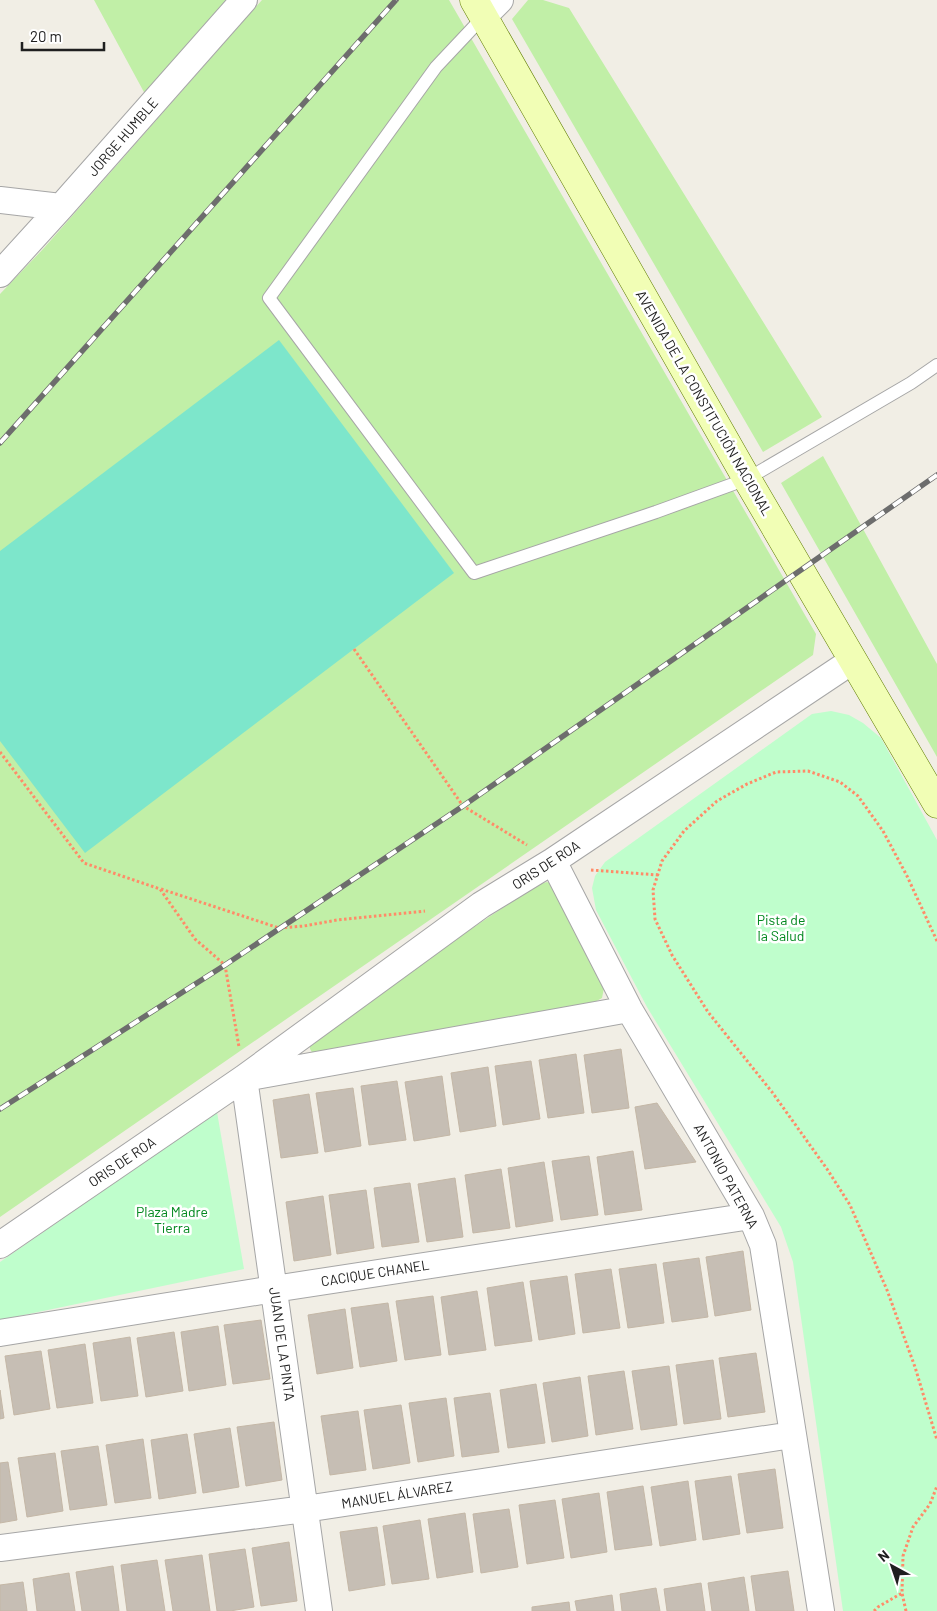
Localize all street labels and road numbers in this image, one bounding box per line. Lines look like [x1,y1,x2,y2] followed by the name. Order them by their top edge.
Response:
[84,94,161,179] street label: JORGE HUMBLE
[633,287,776,519] street label: AVENIDA DE LA CONSTITUCIÓN NACIONAL
[509,836,583,893] street label: ORIS DE ROA
[691,1120,762,1232] street label: ANTONIO PATERNA
[85,1133,159,1190] street label: ORIS DE ROA
[320,1256,430,1289] street label: CACIQUE CHANEL
[266,1286,299,1402] street label: JUAN DE LA PINTA
[340,1477,454,1512] street label: MANUEL ÁLVAREZ

